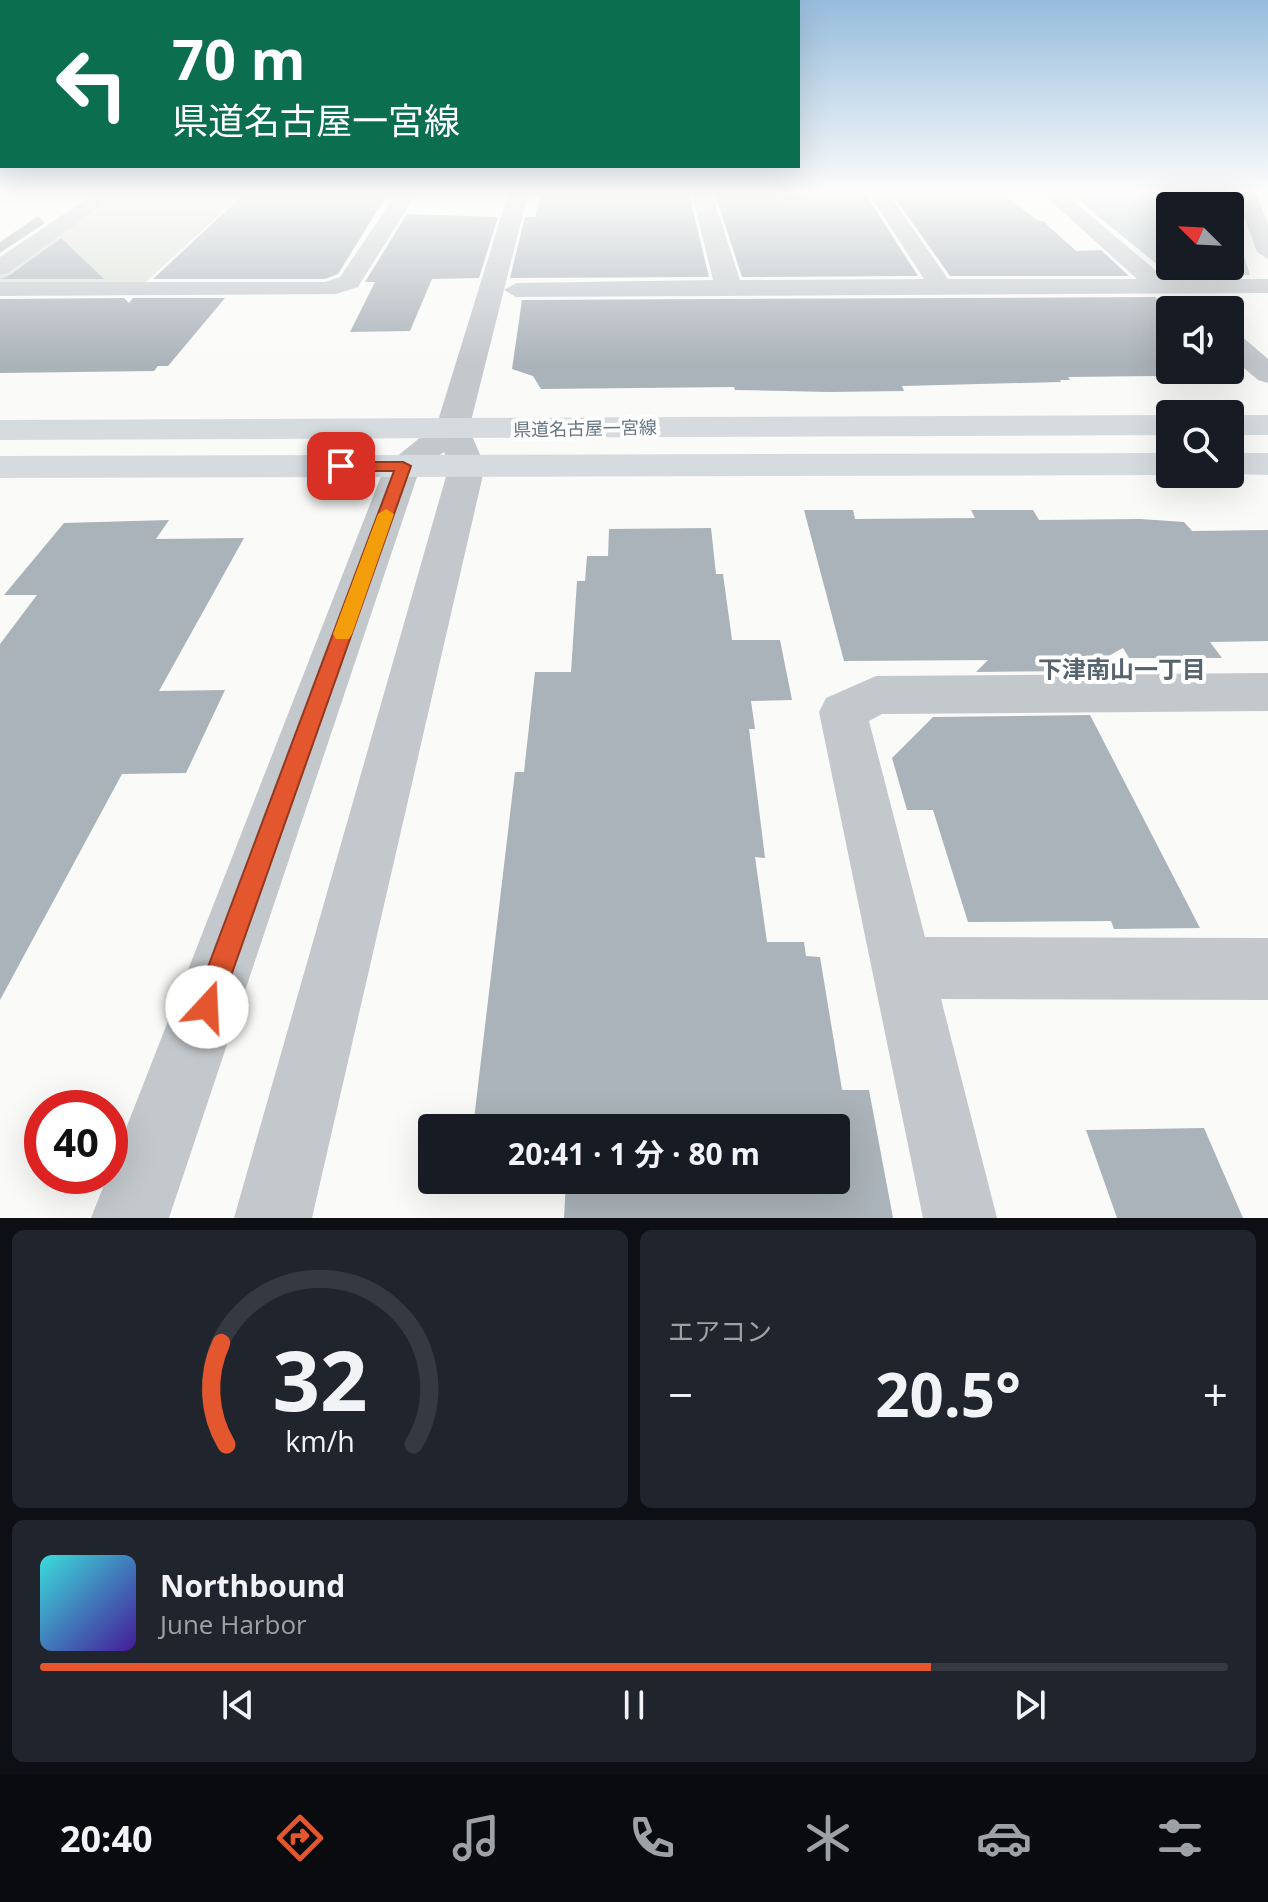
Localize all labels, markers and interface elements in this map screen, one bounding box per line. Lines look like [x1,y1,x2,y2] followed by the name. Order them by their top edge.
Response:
[172,20,306,96] text: 70 m
[40,32,144,136] icon: left
[172,96,460,145] text: 県道名古屋一宮線
[1156,192,1244,280] north arrow
[1156,192,1244,488] map controls
[1156,296,1244,384] button: sound
[1156,400,1244,488] button: search
[513,415,657,441] street label: 県道名古屋一宮線
[307,432,375,500] pin
[319,444,363,488] icon: arrive
[1038,652,1206,685] district label: 下津南山一丁目
[165,965,249,1049] position arrow
[24,1090,128,1194] speed limit sign: 40
[508,1133,760,1174] text: 20:41 · 1 分 · 80 m
[668,1313,772,1349] text: エアコン
[272,1322,368,1435] text: 32
[875,1353,1021,1435] text: 20.5°
[668,1364,693,1424] text: −
[1203,1364,1228,1424] text: +
[285,1421,355,1460] text: km/h
[160,1565,345,1606] text: Northbound
[160,1606,307,1642] text: June Harbor
[216,1683,260,1727] icon: previous
[612,1683,656,1727] icon: pause
[1008,1683,1052,1727] icon: next
[272,1810,328,1866] icon: directions
[448,1810,504,1866] icon: music
[624,1810,680,1866] icon: phone
[800,1810,856,1866] icon: climate
[976,1810,1032,1866] icon: car
[1152,1810,1208,1866] icon: filters
[60,1814,153,1863] text: 20:40

